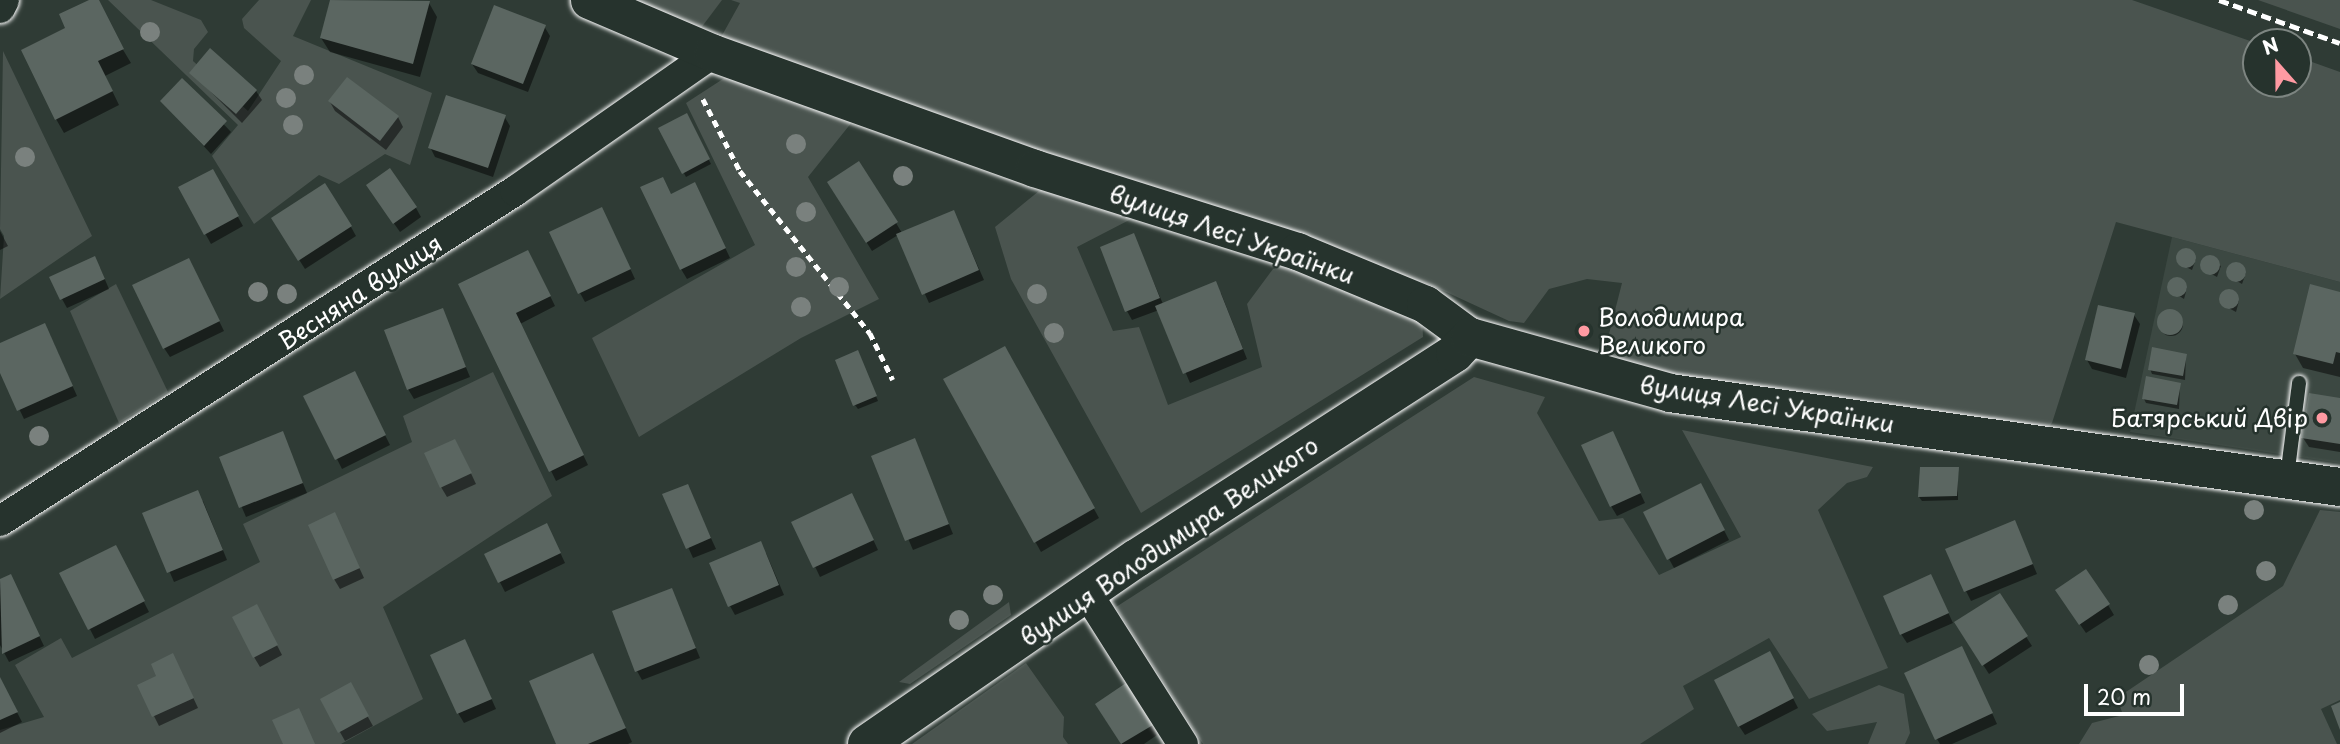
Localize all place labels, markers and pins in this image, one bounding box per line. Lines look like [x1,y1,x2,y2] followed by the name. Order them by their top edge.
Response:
[1598,303,1744,359] place label: Володимира Великого
[1576,323,1592,339] marker: Володимира Великого
[2110,404,2308,432] place label: Батярський Двір
[2314,410,2330,426] marker: Батярський Двір

